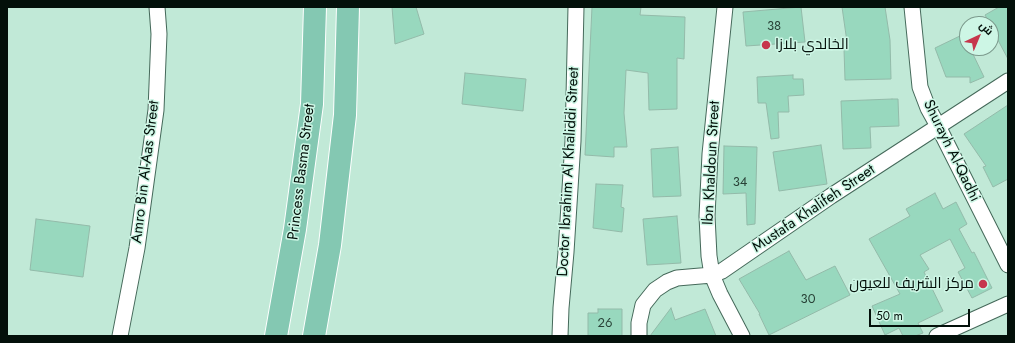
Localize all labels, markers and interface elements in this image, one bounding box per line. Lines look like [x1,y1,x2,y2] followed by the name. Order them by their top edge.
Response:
[959,16,999,56] north arrow
[976,17,997,39] text: ش
[767,19,781,35] house number: 38
[775,36,849,54] place label: الخالدي بلازا
[760,39,772,51] marker: الخالدي بلازا
[555,67,583,277] street label: Doctor Ibrahim Al Khaliddi Street
[919,97,983,205] street label: Shurayh Al-Qadhi
[128,100,164,244] street label: Amro Bin Al-Aas Street
[700,100,724,226] street label: Ibn Khaldoun Street
[285,103,319,241] street label: Princess Basma Street
[749,161,879,257] street label: Mustafa Khalifeh Street
[733,175,747,191] house number: 34
[849,275,974,293] place label: مركز الشريف للعيون
[977,278,989,290] marker: مركز الشريف للعيون
[801,292,815,308] house number: 30
[871,301,972,327] scale bar
[876,307,903,325] text: 50 m
[598,316,612,332] house number: 26

